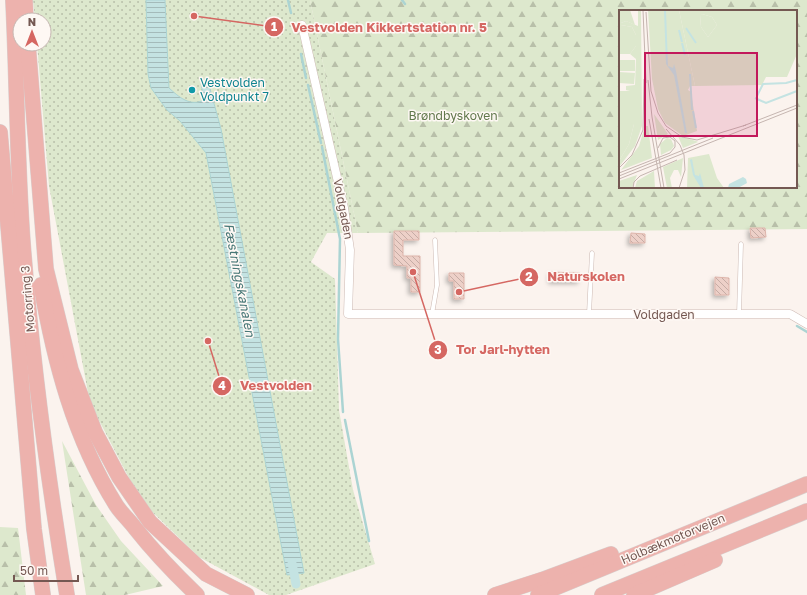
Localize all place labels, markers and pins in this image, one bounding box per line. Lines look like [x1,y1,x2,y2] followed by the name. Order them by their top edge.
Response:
[264,15,495,40] callout: Vestvolden Kikkertstation nr. 5
[200,75,269,104] place label: Vestvolden Voldpunkt 7
[187,85,197,95] marker: Vestvolden Voldpunkt 7
[519,264,633,289] callout: Naturskolen
[428,337,558,362] callout: Tor Jarl-hytten
[212,373,320,398] callout: Vestvolden

